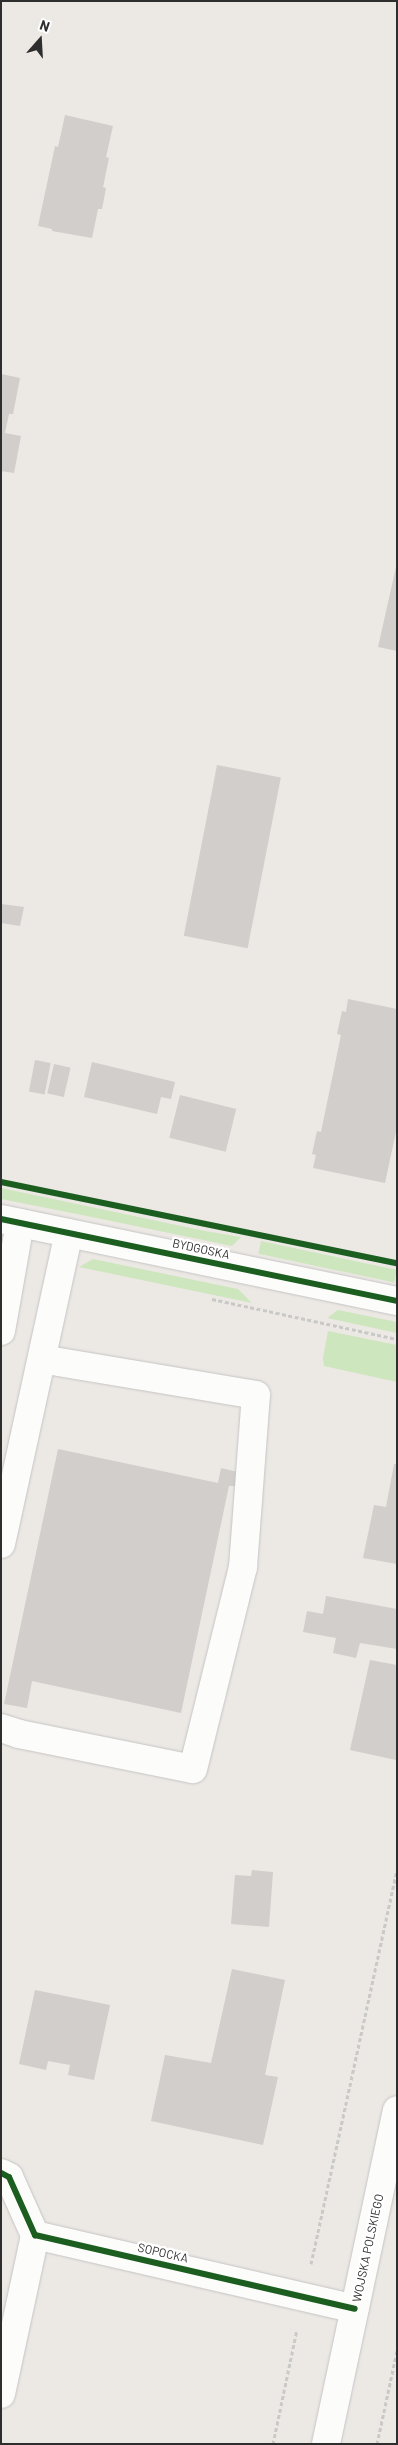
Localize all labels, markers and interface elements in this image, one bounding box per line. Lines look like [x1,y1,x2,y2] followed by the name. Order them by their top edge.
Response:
[15,15,65,65] north arrow
[38,16,52,35] text: N
[171,1236,231,1262] street label: BYDGOSKA
[350,2193,386,2303] street label: WOJSKA POLSKIEGO
[136,2240,190,2266] street label: SOPOCKA

